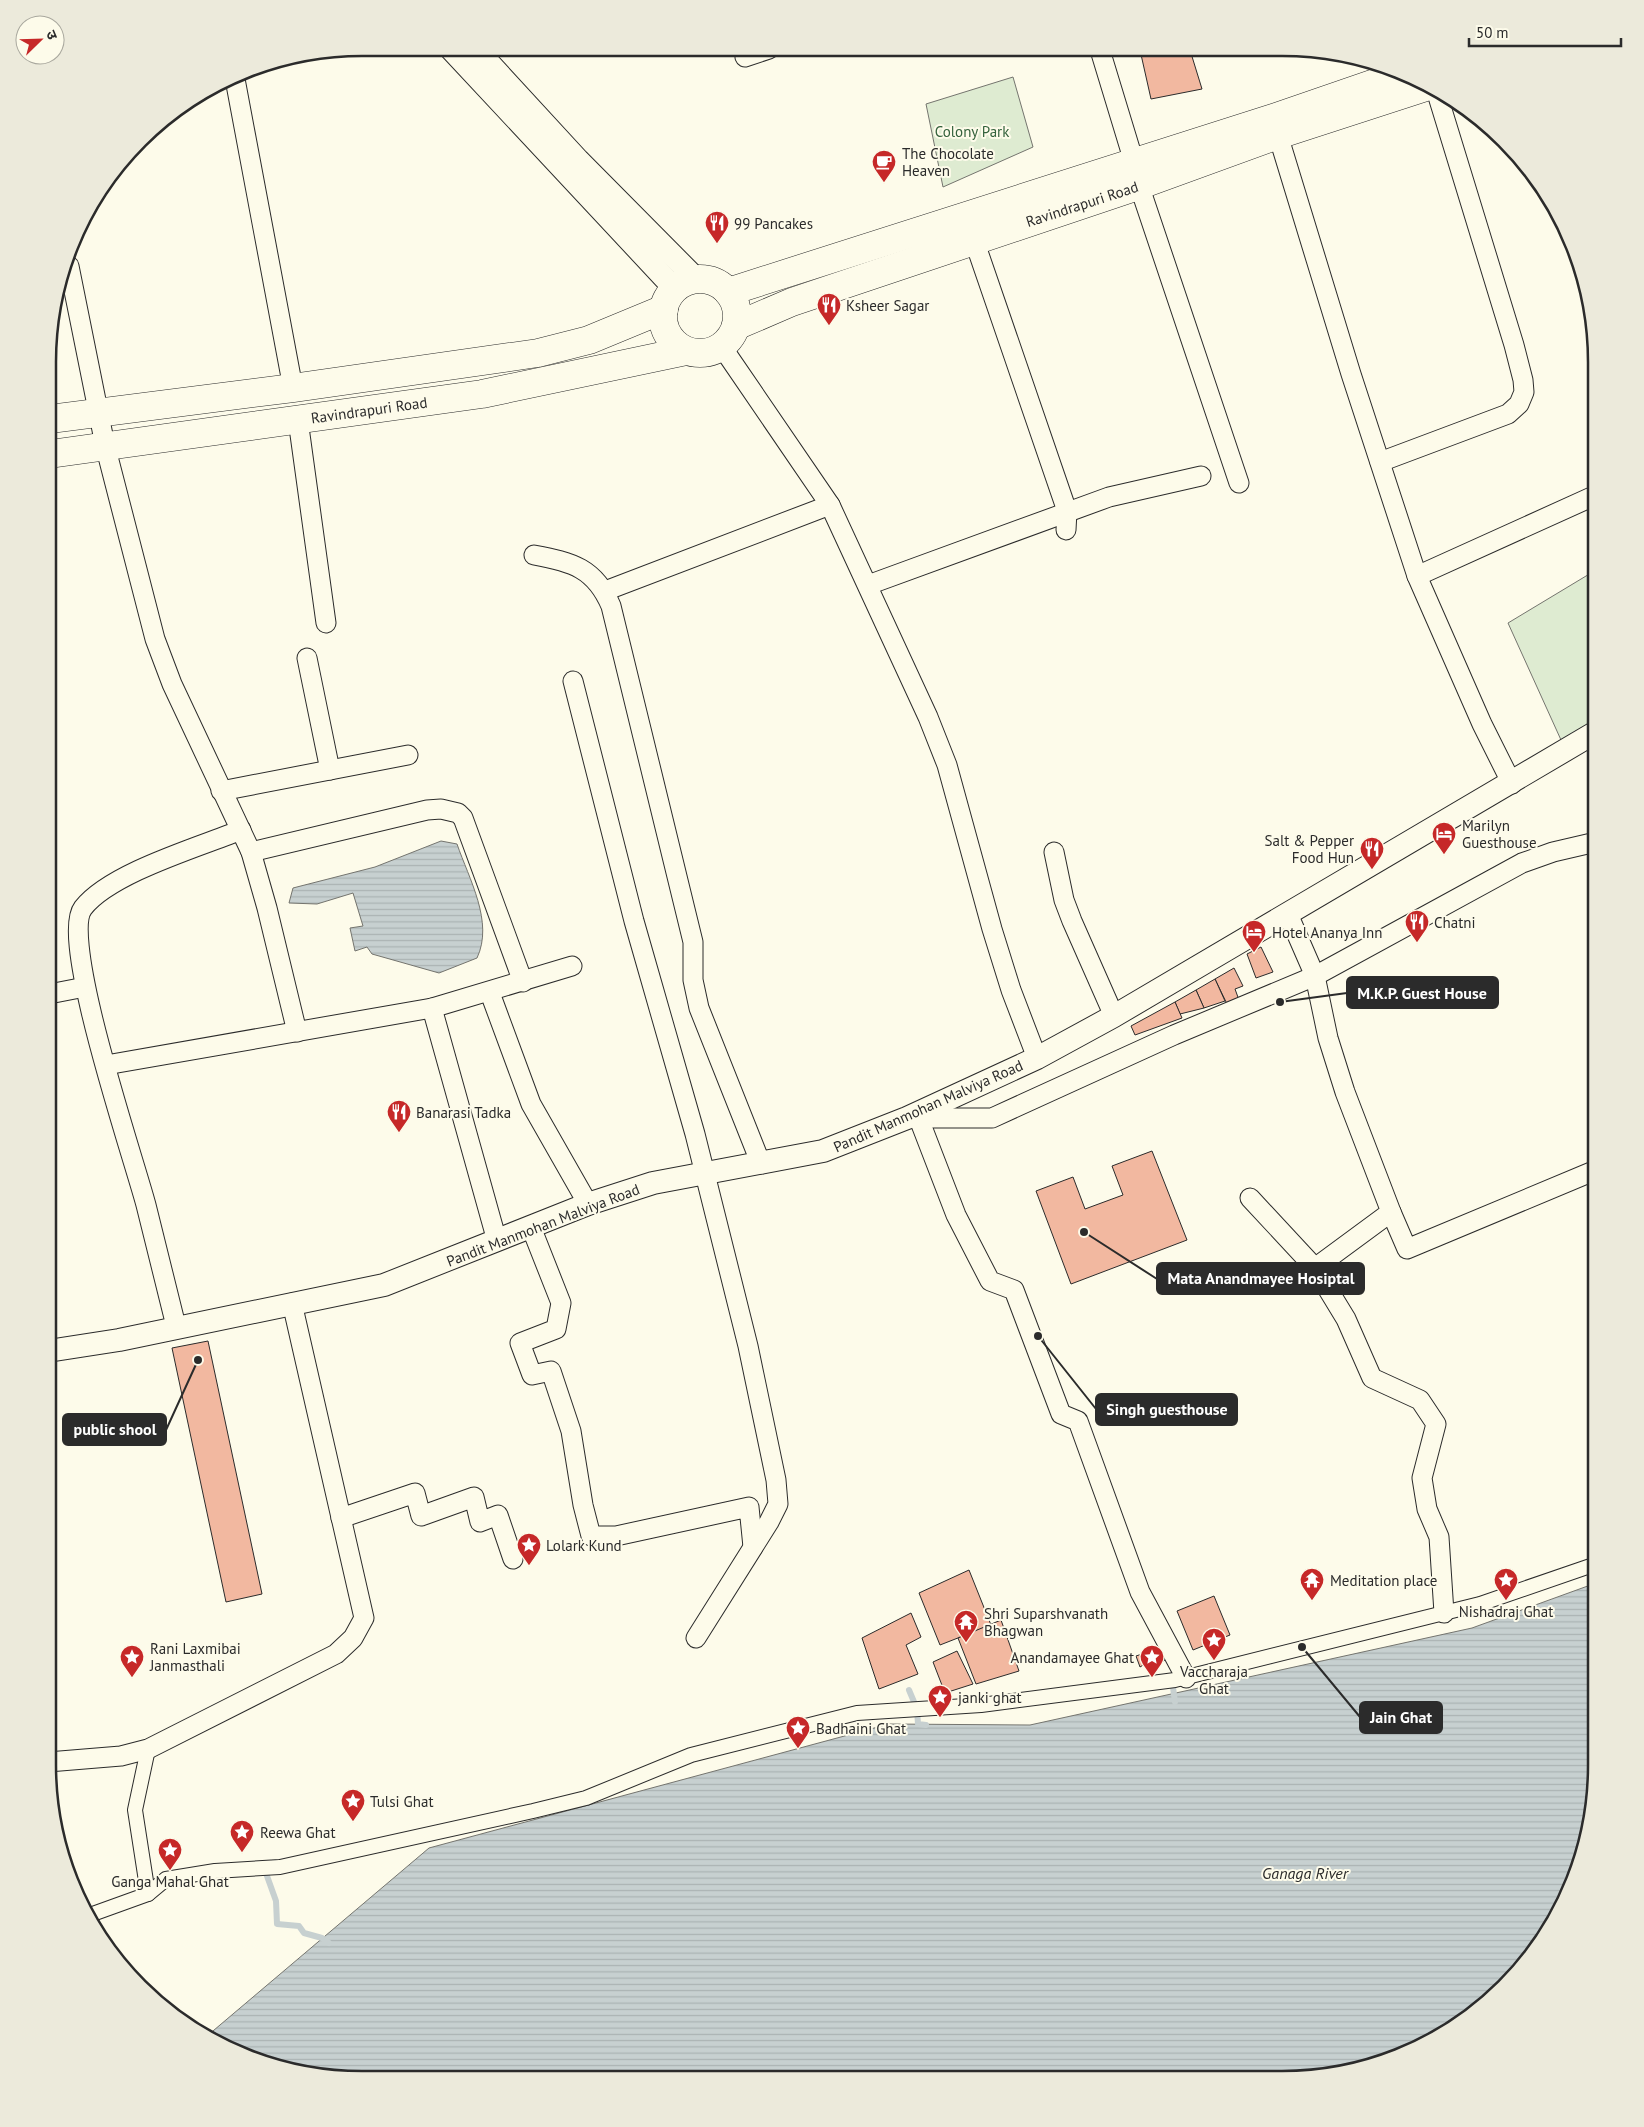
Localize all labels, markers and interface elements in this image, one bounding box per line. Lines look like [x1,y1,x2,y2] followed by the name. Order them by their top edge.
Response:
[15,15,65,65] north arrow
[1469,15,1622,47] scale bar
[1476,23,1509,42] text: 50 m
[42,28,62,43] text: उ
[935,122,1010,141] park label: Colony Park
[902,144,994,180] place label: The Chocolate Heaven
[871,149,897,183] cafe icon: The Chocolate Heaven
[1023,177,1141,231] street label: Ravindrapuri Road
[704,210,730,244] restaurant icon: 99 Pancakes
[734,214,813,233] place label: 99 Pancakes
[816,292,842,326] restaurant icon: Ksheer Sagar
[846,296,929,315] place label: Ksheer Sagar
[310,392,428,428] street label: Ravindrapuri Road
[1462,816,1537,852] place label: Marilyn Guesthouse
[1431,821,1457,855] hotel icon: Marilyn Guesthouse
[1264,831,1354,867] place label: Salt & Pepper Food Hun
[1359,836,1385,870] restaurant icon: Salt & Pepper Food Hun
[1404,909,1430,943] restaurant icon: Chatni
[1434,913,1476,932] place label: Chatni
[1241,919,1267,953] hotel icon: Hotel Ananya Inn
[1272,923,1382,942] place label: Hotel Ananya Inn
[1347,977,1498,1008] callout: M.K.P. Guest House
[1357,983,1487,1003] text: M.K.P. Guest House
[830,1056,1026,1156] street label: Pandit Manmohan Malviya Road
[386,1099,412,1133] restaurant icon: Banarasi Tadka
[416,1103,511,1122] place label: Banarasi Tadka
[444,1179,642,1271] street label: Pandit Manmohan Malviya Road
[1157,1263,1364,1294] callout: Mata Anandmayee Hosiptal
[1168,1268,1355,1288] text: Mata Anandmayee Hosiptal
[1096,1394,1237,1425] callout: Singh guesthouse
[1106,1399,1228,1419] text: Singh guesthouse
[63,1414,166,1445] callout: public shool
[74,1419,157,1439] text: public shool
[516,1532,542,1566] place icon: Lolark Kund
[546,1536,622,1555] place label: Lolark Kund
[1299,1567,1325,1601] temple icon: Meditation place
[1493,1567,1519,1601] place icon: Nishadraj Ghat
[1330,1571,1437,1590] place label: Meditation place
[1459,1602,1553,1621] place label: Nishadraj Ghat
[984,1604,1108,1640] place label: Shri Suparshvanath Bhagwan
[953,1609,979,1643] temple icon: Shri Suparshvanath Bhagwan
[1201,1627,1227,1661] place icon: Vaccharaja Ghat
[149,1639,241,1675] place label: Rani Laxmibai Janmasthali
[119,1644,145,1678] place icon: Rani Laxmibai Janmasthali
[1139,1644,1165,1678] place icon: Anandamayee Ghat
[1010,1648,1134,1667] place label: Anandamayee Ghat
[1179,1662,1248,1698] place label: Vaccharaja Ghat
[927,1684,953,1718] place icon: janki ghat
[958,1688,1022,1707] place label: janki ghat
[1360,1702,1442,1733] callout: Jain Ghat
[1369,1707,1432,1727] text: Jain Ghat
[785,1715,811,1749] place icon: Badhaini Ghat
[816,1719,906,1738] place label: Badhaini Ghat
[340,1788,366,1822] place icon: Tulsi Ghat
[370,1792,433,1811] place label: Tulsi Ghat
[229,1819,255,1853] place icon: Reewa Ghat
[260,1823,336,1842] place label: Reewa Ghat
[157,1837,183,1871] place icon: Ganga Mahal Ghat
[1262,1863,1350,1883] water label: Ganaga River
[111,1872,229,1891] place label: Ganga Mahal Ghat

